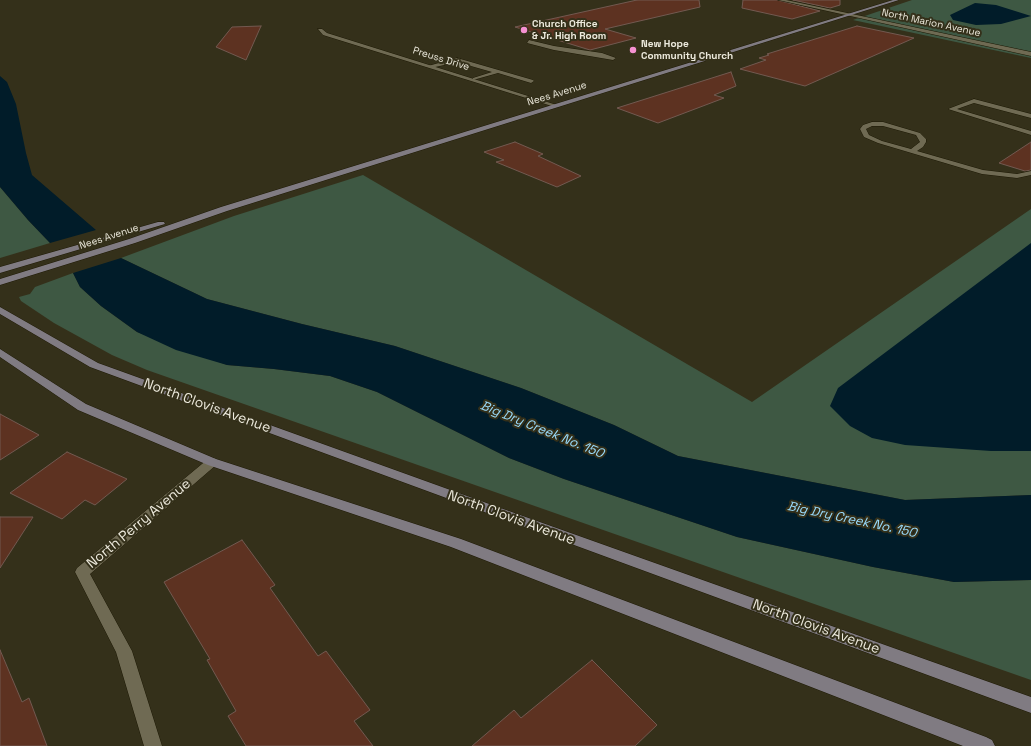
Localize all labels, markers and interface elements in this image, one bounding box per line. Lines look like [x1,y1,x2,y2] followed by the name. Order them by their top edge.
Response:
[880,7,982,39] street label: North Marion Avenue
[532,18,606,42] place label: Church Office & Jr. High Room
[519,25,529,35] marker: Church Office & Jr. High Room
[641,38,733,62] place label: New Hope Community Church
[411,45,471,73] street label: Preuss Drive
[628,45,638,55] marker: New Hope Community Church
[526,79,588,109] street label: Nees Avenue
[78,222,140,252] street label: Nees Avenue
[141,375,273,437] street label: North Clovis Avenue
[478,398,606,462] water label: Big Dry Creek No. 150
[84,476,194,572] street label: North Perry Avenue
[445,487,577,549] street label: North Clovis Avenue
[786,499,918,541] water label: Big Dry Creek No. 150
[750,596,882,658] street label: North Clovis Avenue

